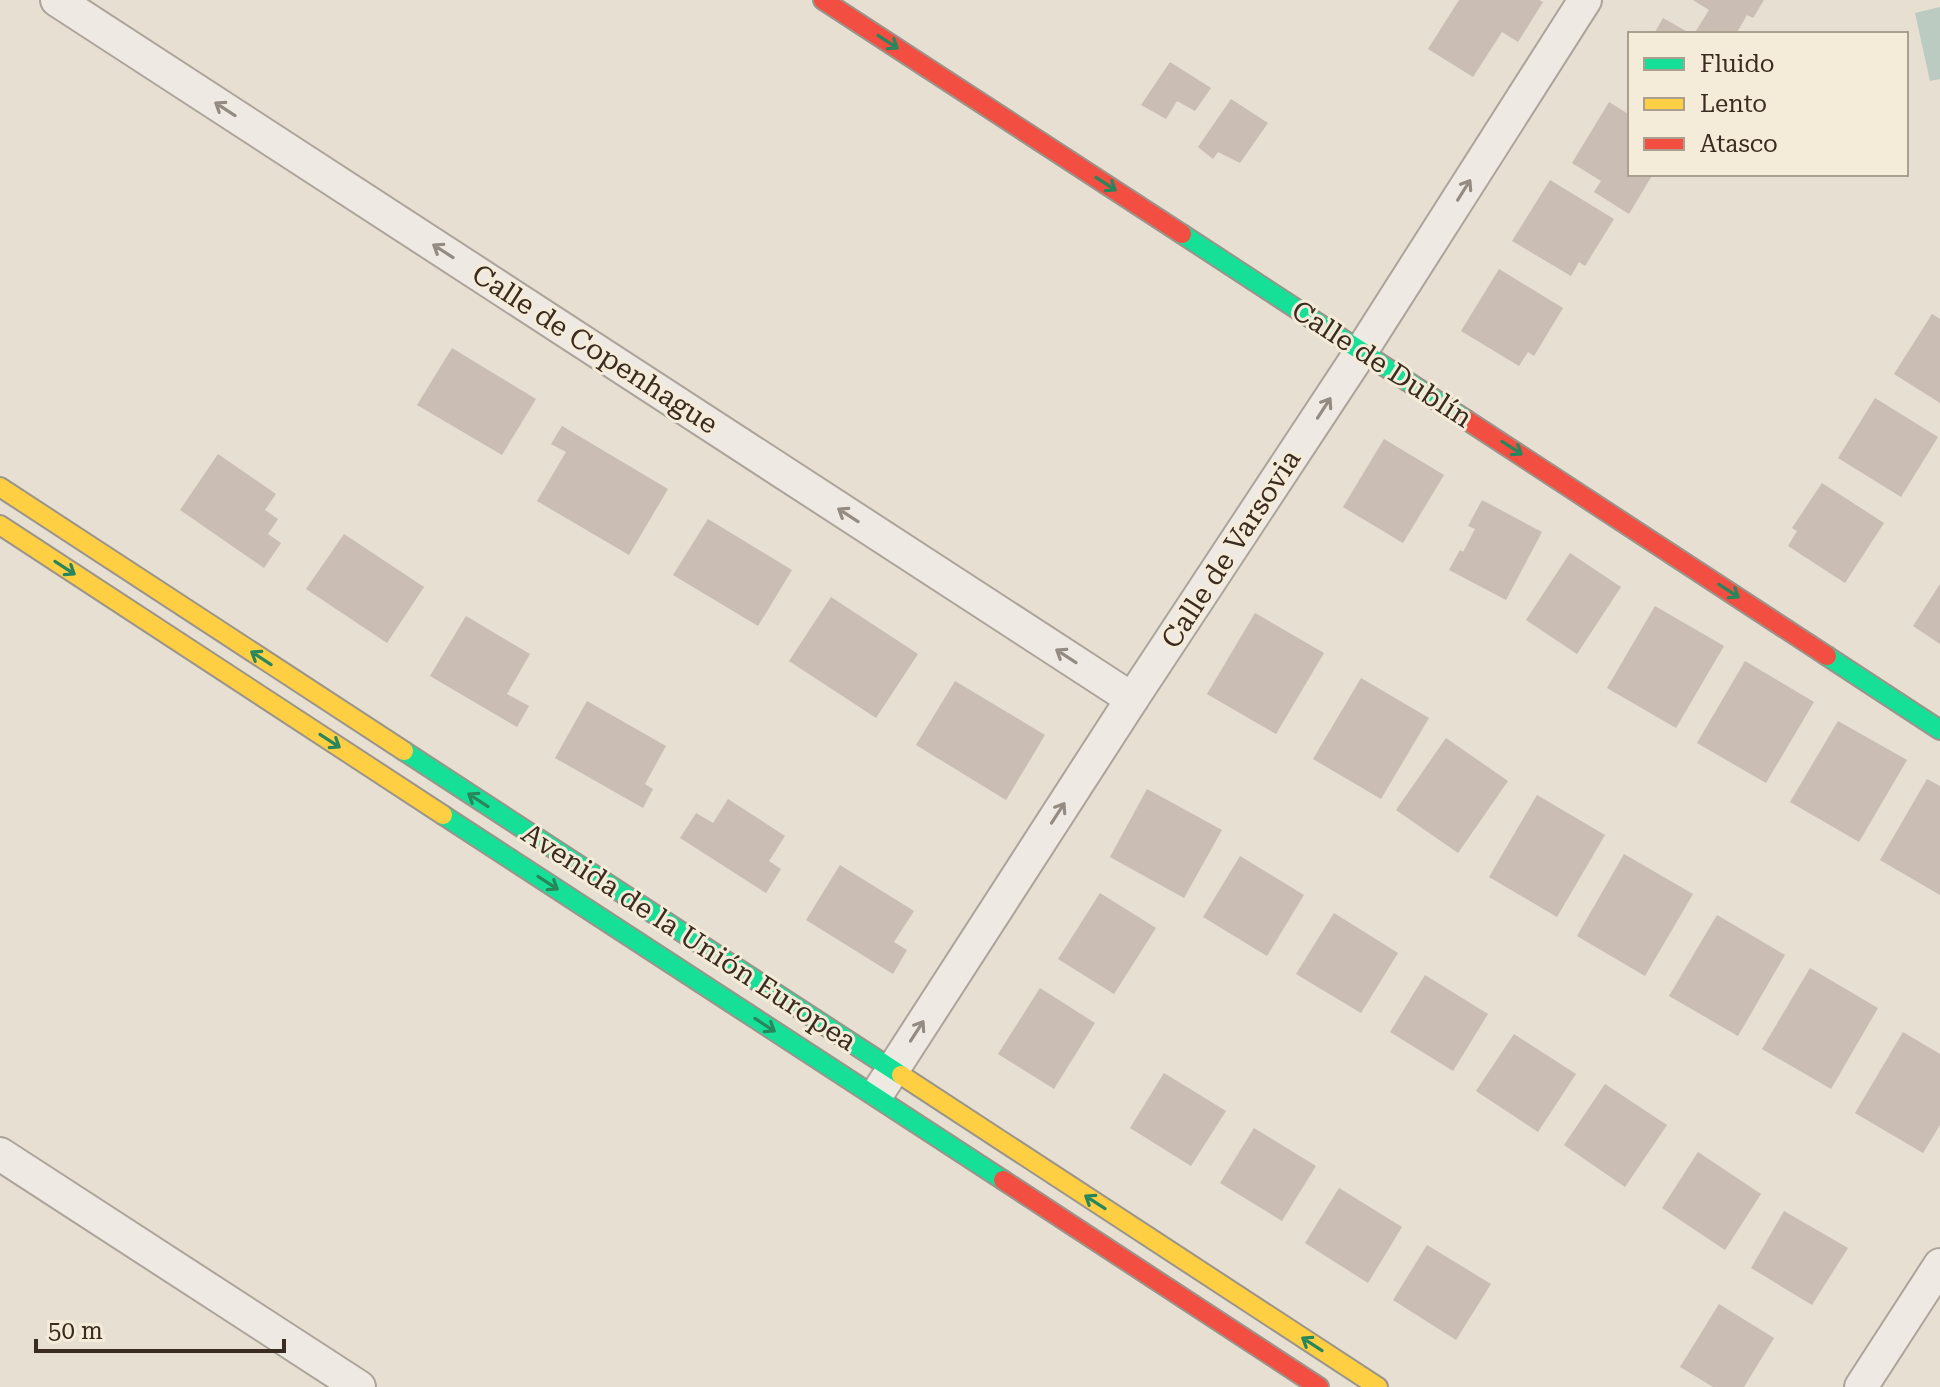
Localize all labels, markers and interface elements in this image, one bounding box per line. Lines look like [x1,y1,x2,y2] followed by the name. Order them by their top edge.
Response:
[1628,32,1908,176] legend
[876,35,899,51] one-way arrow
[1700,50,1775,78] text: Fluido
[1700,90,1767,118] text: Lento
[214,100,236,117] one-way arrow
[1700,130,1778,158] text: Atasco
[1095,176,1117,192] one-way arrow
[1456,179,1473,201] one-way arrow
[432,242,454,259] one-way arrow
[466,257,724,441] street label: Calle de Copenhague
[1286,293,1478,435] street label: Calle de Dublín
[1315,398,1332,420] one-way arrow
[1500,440,1522,457] one-way arrow
[1155,444,1307,654] street label: Calle de Varsovia
[838,506,860,523] one-way arrow
[54,560,76,576] one-way arrow
[1717,583,1740,599] one-way arrow
[1056,648,1078,665] one-way arrow
[250,649,273,665] one-way arrow
[318,733,341,749] one-way arrow
[468,791,490,808] one-way arrow
[1050,802,1066,825] one-way arrow
[516,816,862,1058] street label: Avenida de la Unión Europea
[536,875,558,892] one-way arrow
[753,1018,776,1034] one-way arrow
[909,1021,926,1043] one-way arrow
[1084,1194,1106,1211] one-way arrow
[36,1303,284,1353] scale bar
[48,1317,103,1345] text: 50 m
[1302,1336,1324,1353] one-way arrow

